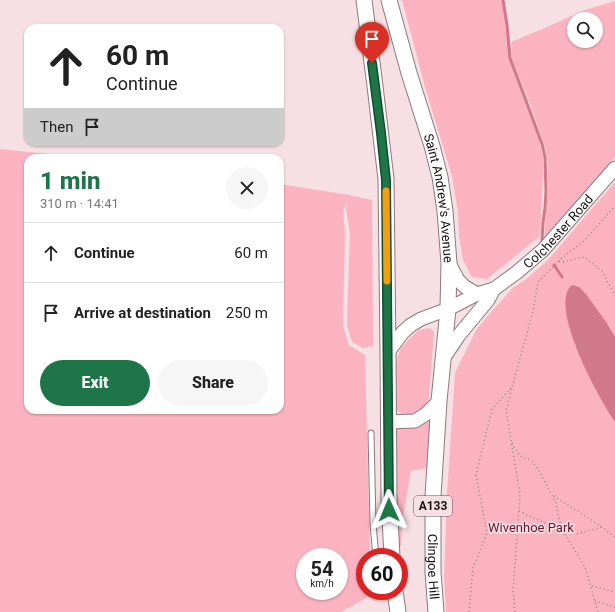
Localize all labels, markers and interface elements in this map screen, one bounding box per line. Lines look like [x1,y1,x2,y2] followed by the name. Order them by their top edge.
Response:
[567,12,603,48] map controls
[567,12,603,48] button: search
[355,22,389,63] pin
[361,28,383,50] icon: arrive
[106,39,169,72] text: 60 m
[40,40,92,92] icon: ahead
[106,73,178,94] text: Continue
[81,116,103,138] icon: arrive
[40,118,73,136] text: Then
[421,132,456,263] street label: Saint Andrew's Avenue
[40,167,101,195] text: 1 min
[226,167,268,209] button: close
[520,192,596,272] street label: Colchester Road
[40,196,119,211] text: 310 m · 14:41
[40,242,62,264] icon: ahead
[74,244,135,262] text: Continue
[234,244,268,262] text: 60 m
[40,302,62,324] icon: arrive
[74,304,211,322] text: Arrive at destination
[226,304,268,322] text: 250 m
[40,360,150,406] button: Exit
[158,360,268,406] button: Share
[368,489,410,531] position arrow
[414,496,452,516] road number: A133
[488,520,574,535] park label: Wivenhoe Park
[425,534,442,600] street label: Clingoe Hill
[356,548,408,600] speed limit sign: 60
[311,557,333,581] text: 54
[310,578,334,589] text: km/h

